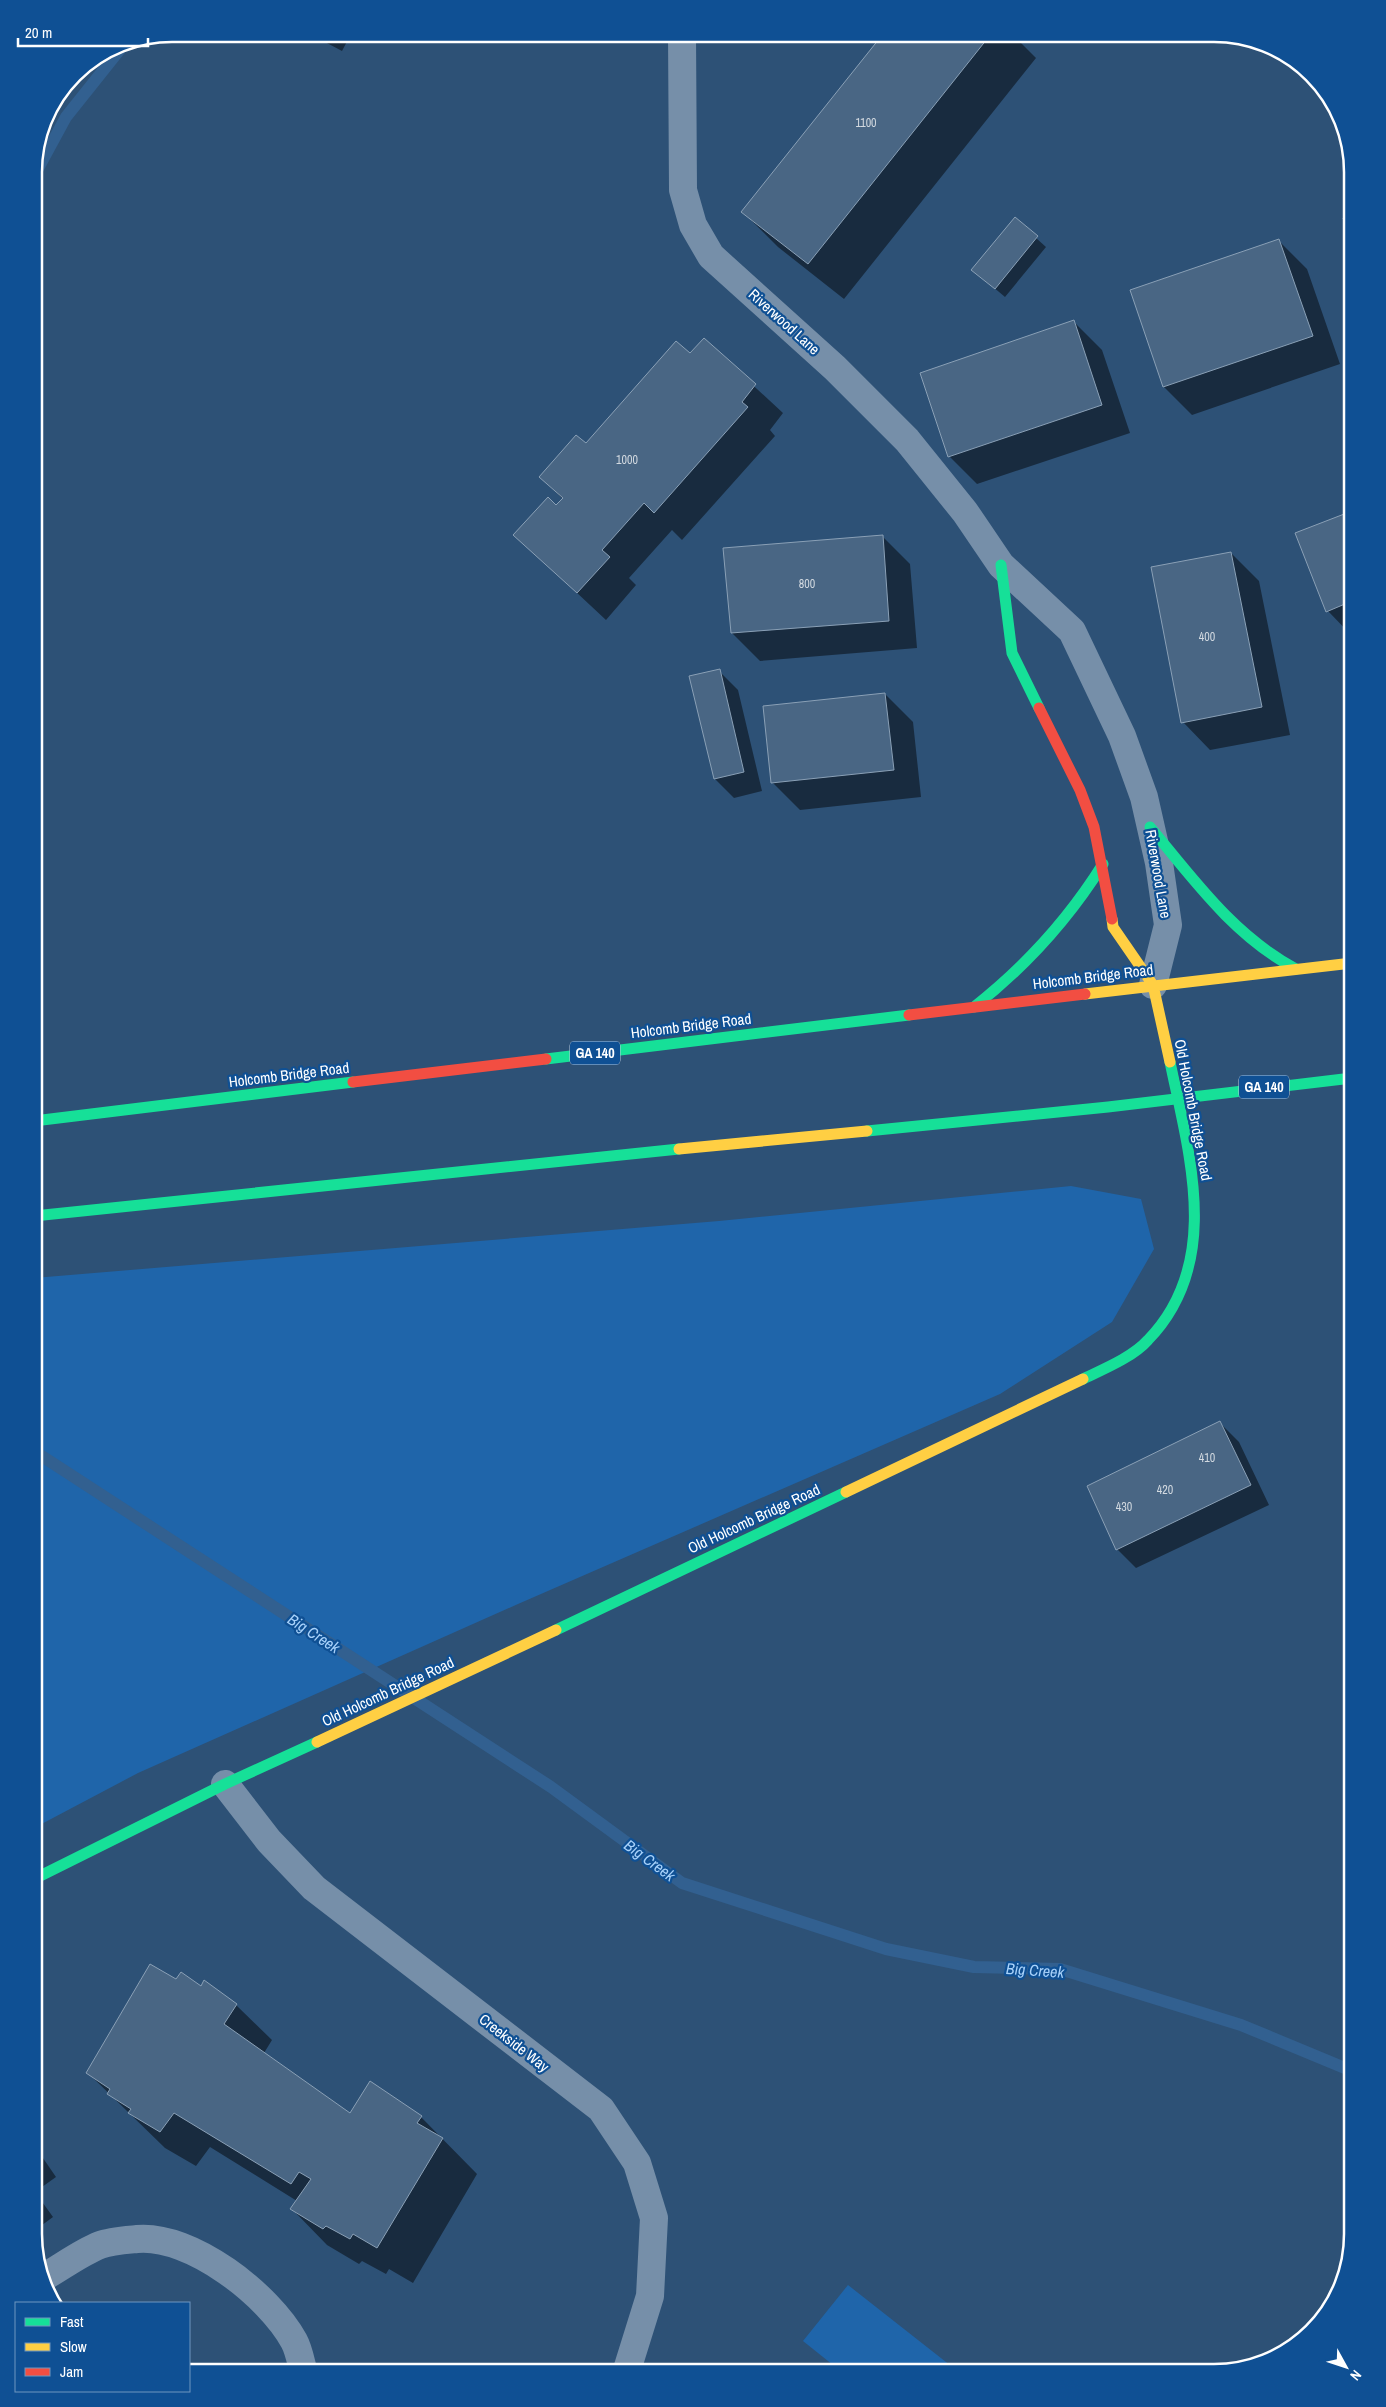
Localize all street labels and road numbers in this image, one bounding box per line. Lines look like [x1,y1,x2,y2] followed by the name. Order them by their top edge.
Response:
[744,284,825,359] street label: Riverwood Lane
[1140,828,1177,920] street label: Riverwood Lane
[1032,959,1154,994] street label: Holcomb Bridge Road
[630,1008,752,1043] street label: Holcomb Bridge Road
[1169,1037,1217,1182] street label: Old Holcomb Bridge Road
[570,1042,620,1064] road number: GA 140
[228,1057,350,1092] street label: Holcomb Bridge Road
[1239,1076,1289,1098] road number: GA 140
[684,1479,823,1558] street label: Old Holcomb Bridge Road
[318,1652,457,1731] street label: Old Holcomb Bridge Road
[475,2009,554,2077] street label: Creekside Way

